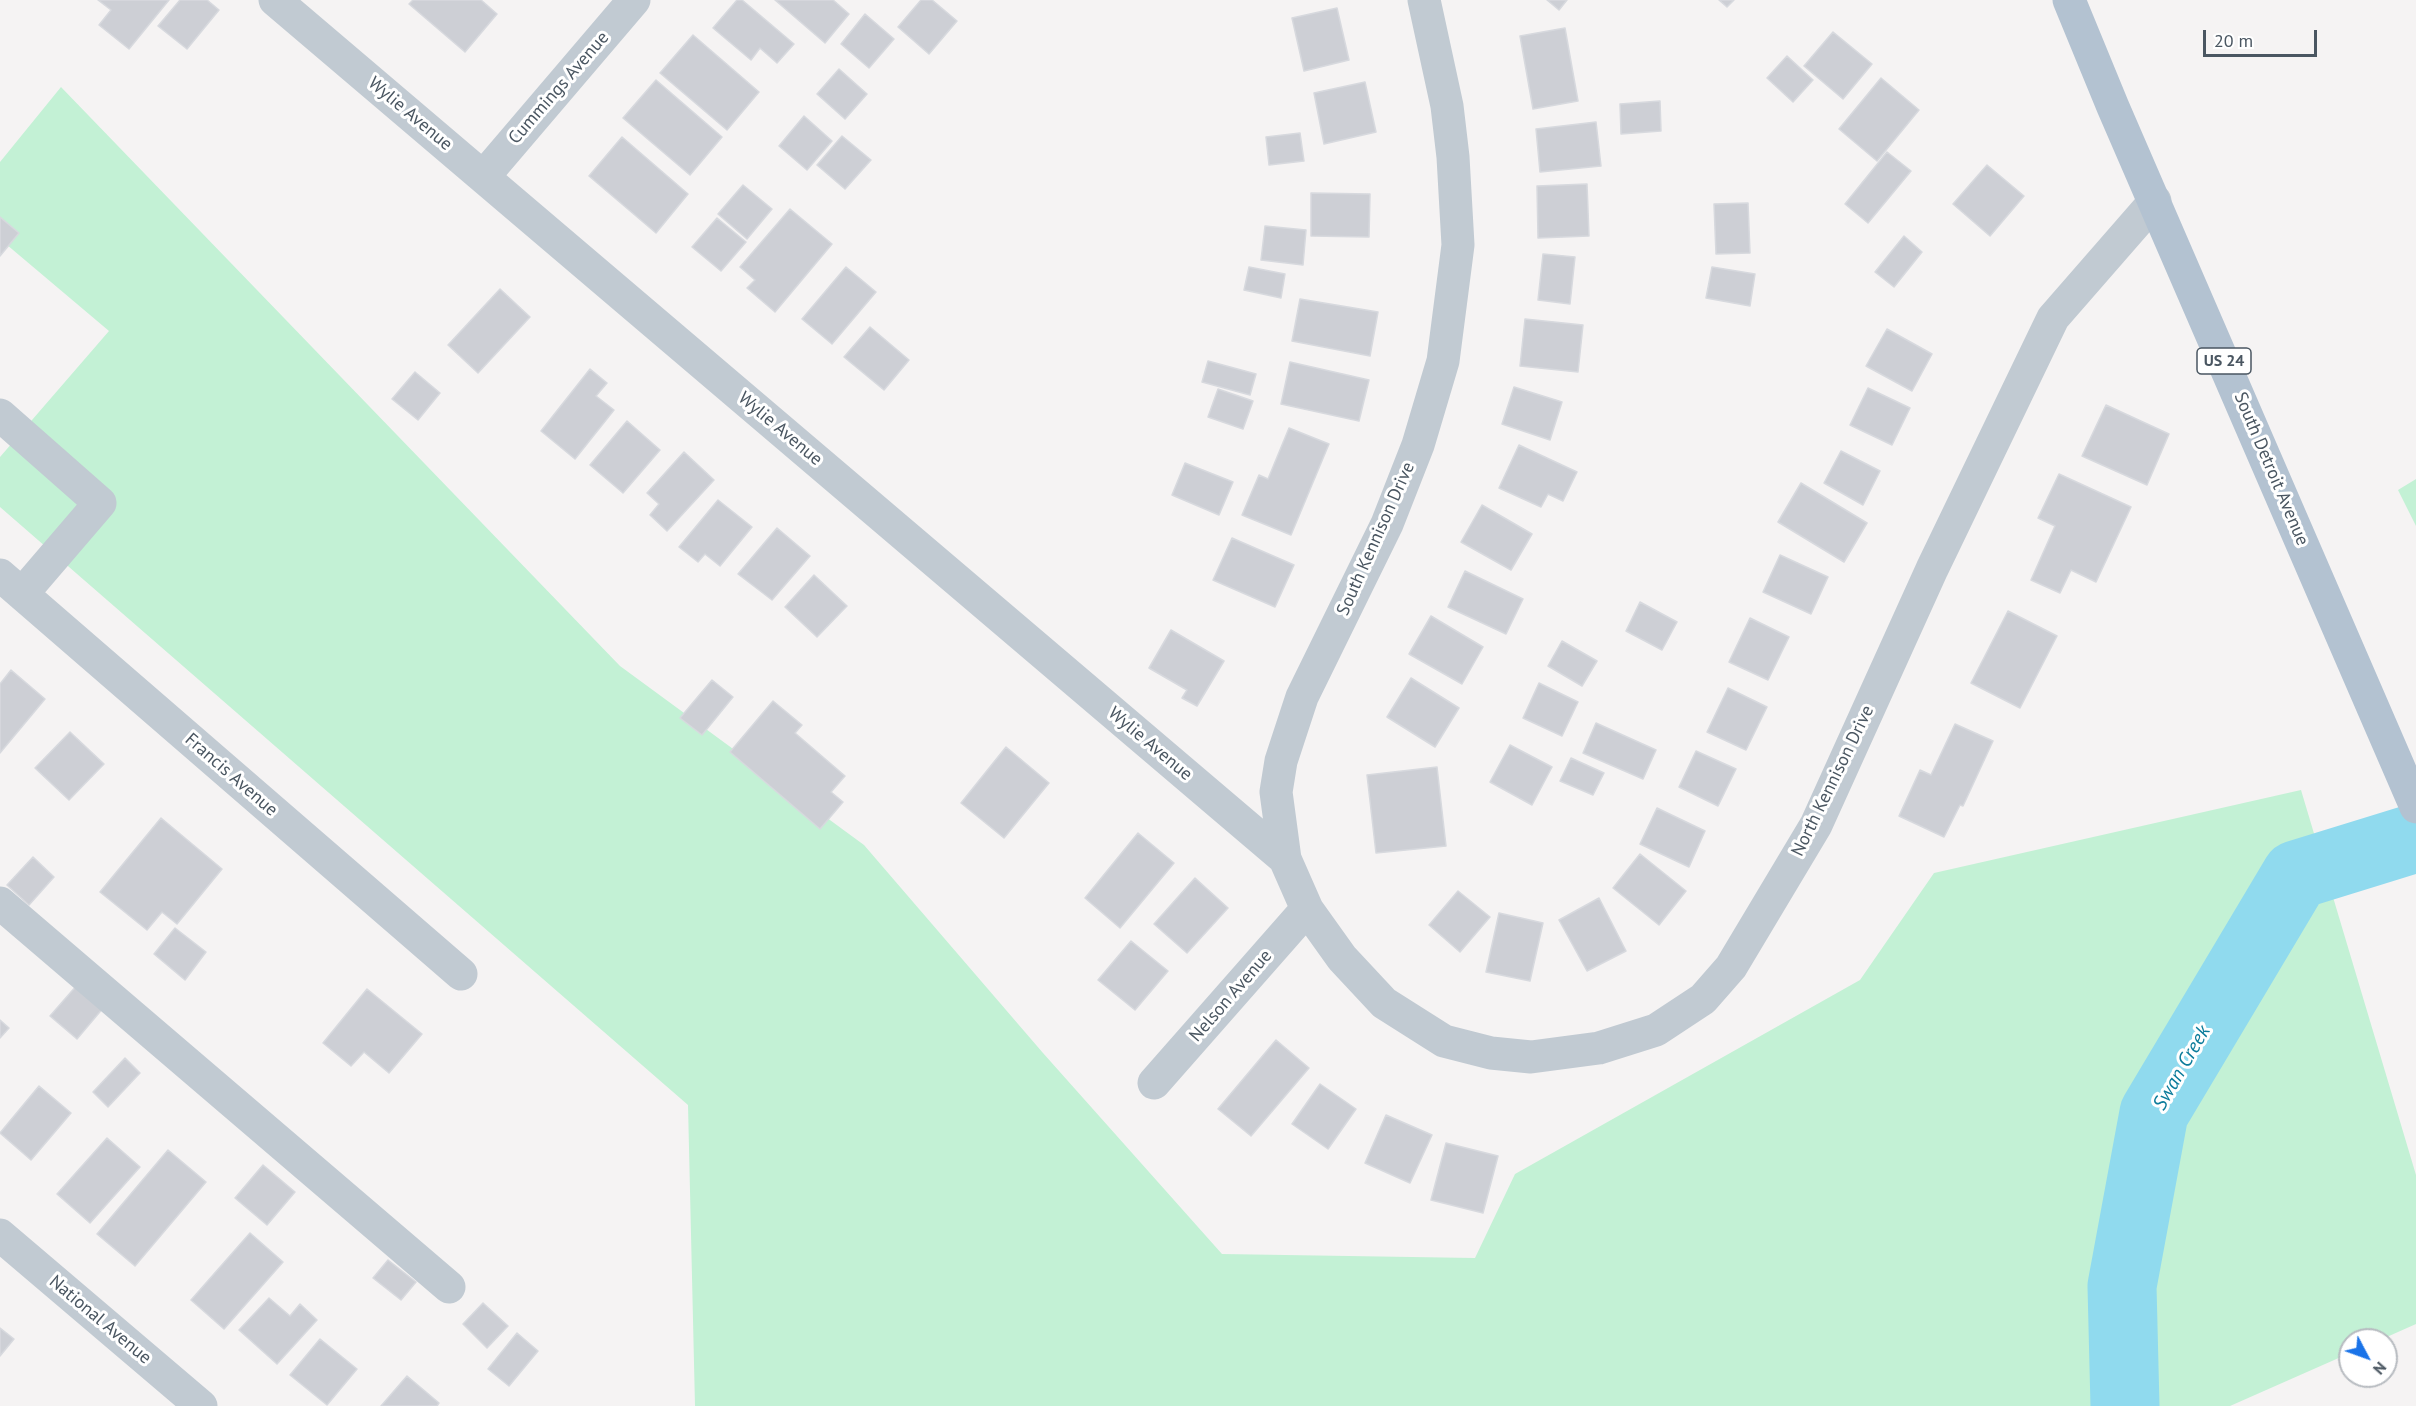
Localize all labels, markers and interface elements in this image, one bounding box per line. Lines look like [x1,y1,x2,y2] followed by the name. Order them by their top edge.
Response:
[2206,18,2320,56] scale bar
[504,27,614,149] street label: Cummings Avenue
[2214,29,2253,52] text: 20 m
[364,73,456,155] street label: Wylie Avenue
[2197,348,2251,374] road number: US 24
[734,388,826,470] street label: Wylie Avenue
[2229,389,2313,549] street label: South Detroit Avenue
[1332,459,1420,619] street label: South Kennison Drive
[1787,702,1879,860] street label: North Kennison Drive
[1104,703,1196,785] street label: Wylie Avenue
[180,729,282,821] street label: Francis Avenue
[1185,946,1277,1046] street label: Nelson Avenue
[2148,1021,2216,1115] water label: Swan Creek
[45,1271,155,1369] street label: National Avenue
[2338,1328,2398,1388] north arrow
[2369,1358,2391,1379] text: N

